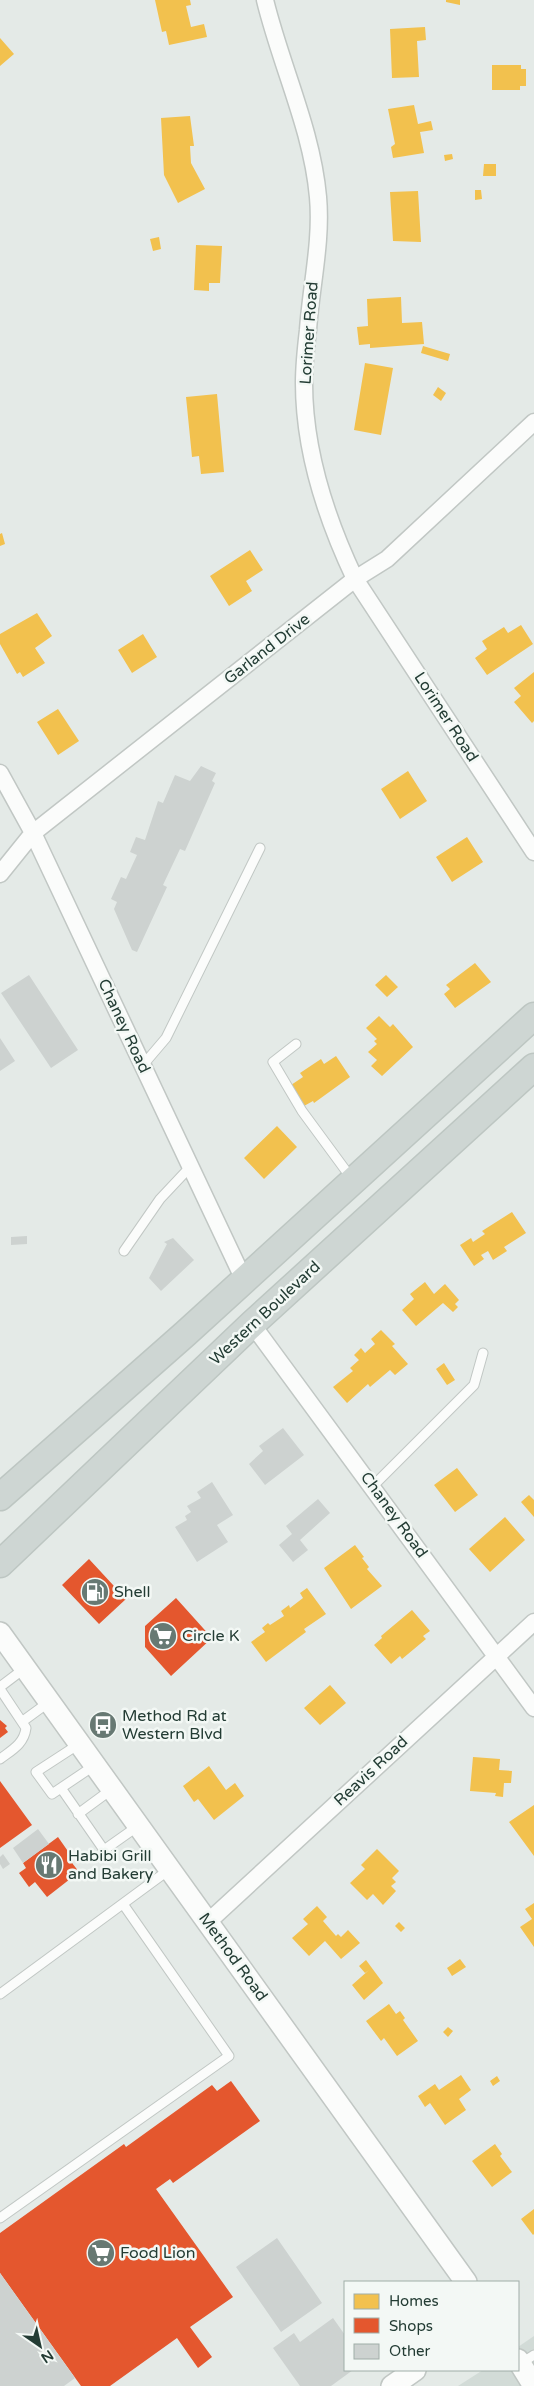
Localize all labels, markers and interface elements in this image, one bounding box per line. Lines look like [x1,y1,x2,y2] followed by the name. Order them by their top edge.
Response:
[295,281,323,385] street label: Lorimer Road
[220,609,314,689] street label: Garland Drive
[409,668,483,766] street label: Lorimer Road
[93,976,155,1076] street label: Chaney Road
[206,1257,324,1369] street label: Western Boulevard
[356,1468,432,1562] street label: Chaney Road
[80,1577,110,1607] fuel station icon: Shell
[114,1582,151,1602] place label: Shell
[148,1621,178,1651] supermarket icon: Circle K
[182,1626,240,1646] place label: Circle K
[122,1706,227,1744] place label: Method Rd at Western Blvd
[88,1710,118,1740] bus stop icon: Method Rd at Western Blvd
[330,1732,412,1810] street label: Reavis Road
[68,1846,154,1884] place label: Habibi Grill and Bakery
[34,1850,64,1880] restaurant icon: Habibi Grill and Bakery
[194,1909,272,2005] street label: Method Road
[86,2238,116,2268] supermarket icon: Food Lion
[120,2243,195,2263] place label: Food Lion
[344,2281,519,2371] legend
[389,2292,439,2310] text: Homes
[389,2317,433,2335] text: Shops
[15,2321,65,2371] north arrow
[389,2342,431,2360] text: Other
[38,2346,56,2367] text: N

